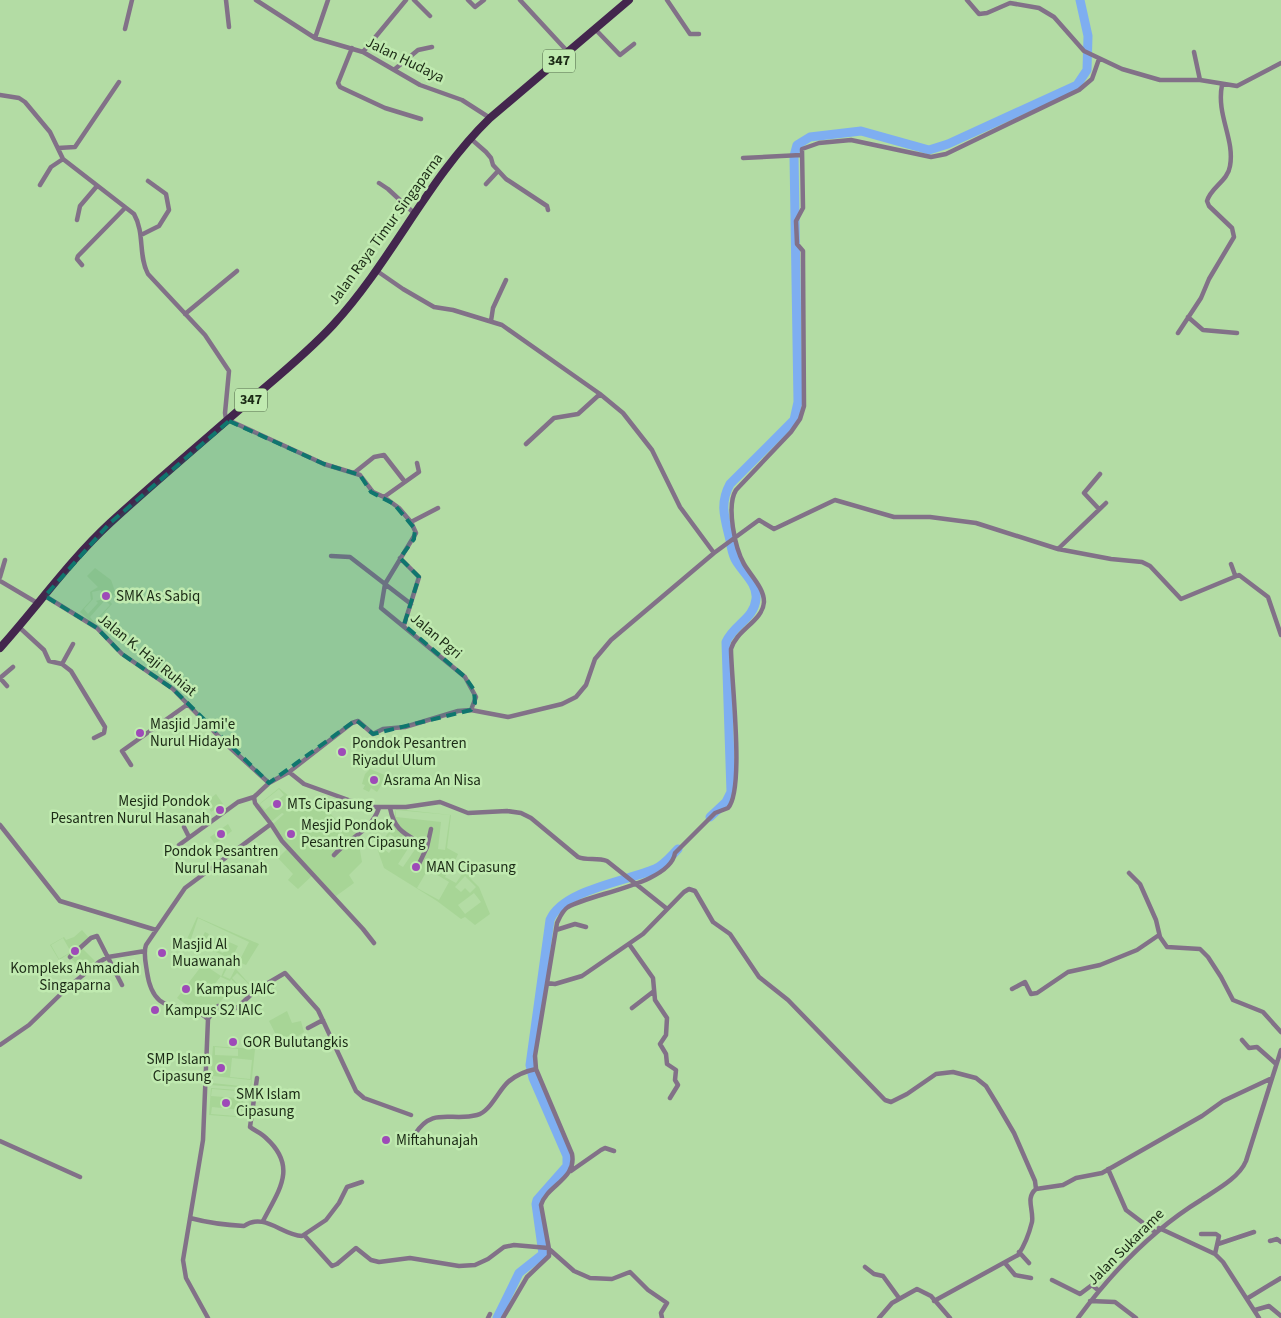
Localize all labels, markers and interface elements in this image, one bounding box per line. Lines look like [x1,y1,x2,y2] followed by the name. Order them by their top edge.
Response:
[362,32,448,88] street label: Jalan Hudaya
[543,49,575,72] road number: 347
[324,149,448,309] street label: Jalan Raya Timur Singaparna
[235,388,267,412] road number: 347
[116,586,200,607] place label: SMK As Sabiq
[100,590,112,602] marker: SMK As Sabiq
[406,608,466,664] street label: Jalan Pgri
[93,609,201,701] street label: Jalan K. Haji Ruhiat
[150,714,240,752] place label: Masjid Jami'e Nurul Hidayah
[134,727,146,739] marker: Masjid Jami'e Nurul Hidayah
[352,733,467,771] place label: Pondok Pesantren Riyadul Ulum
[336,746,348,758] marker: Pondok Pesantren Riyadul Ulum
[384,770,481,791] place label: Asrama An Nisa
[368,774,380,786] marker: Asrama An Nisa
[50,791,211,829] place label: Mesjid Pondok Pesantren Nurul Hasanah
[287,794,373,815] place label: MTs Cipasung
[271,798,283,810] marker: MTs Cipasung
[214,804,226,816] marker: Mesjid Pondok Pesantren Nurul Hasanah
[301,815,426,853] place label: Mesjid Pondok Pesantren Cipasung
[215,828,227,840] marker: Pondok Pesantren Nurul Hasanah
[285,828,297,840] marker: Mesjid Pondok Pesantren Cipasung
[164,841,278,879] place label: Pondok Pesantren Nurul Hasanah
[426,857,516,878] place label: MAN Cipasung
[410,861,422,873] marker: MAN Cipasung
[172,934,241,972] place label: Masjid Al Muawanah
[69,945,81,957] marker: Kompleks Ahmadiah Singaparna
[156,947,168,959] marker: Masjid Al Muawanah
[10,958,140,996] place label: Kompleks Ahmadiah Singaparna
[196,979,275,1000] place label: Kampus IAIC
[180,983,192,995] marker: Kampus IAIC
[165,1000,263,1021] place label: Kampus S2 IAIC
[149,1004,161,1016] marker: Kampus S2 IAIC
[243,1032,348,1053] place label: GOR Bulutangkis
[227,1036,239,1048] marker: GOR Bulutangkis
[147,1049,211,1087] place label: SMP Islam Cipasung
[215,1062,227,1074] marker: SMP Islam Cipasung
[236,1084,301,1122] place label: SMK Islam Cipasung
[220,1097,232,1109] marker: SMK Islam Cipasung
[396,1130,478,1151] place label: Miftahunajah
[380,1134,392,1146] marker: Miftahunajah
[1083,1204,1169,1290] street label: Jalan Sukarame

